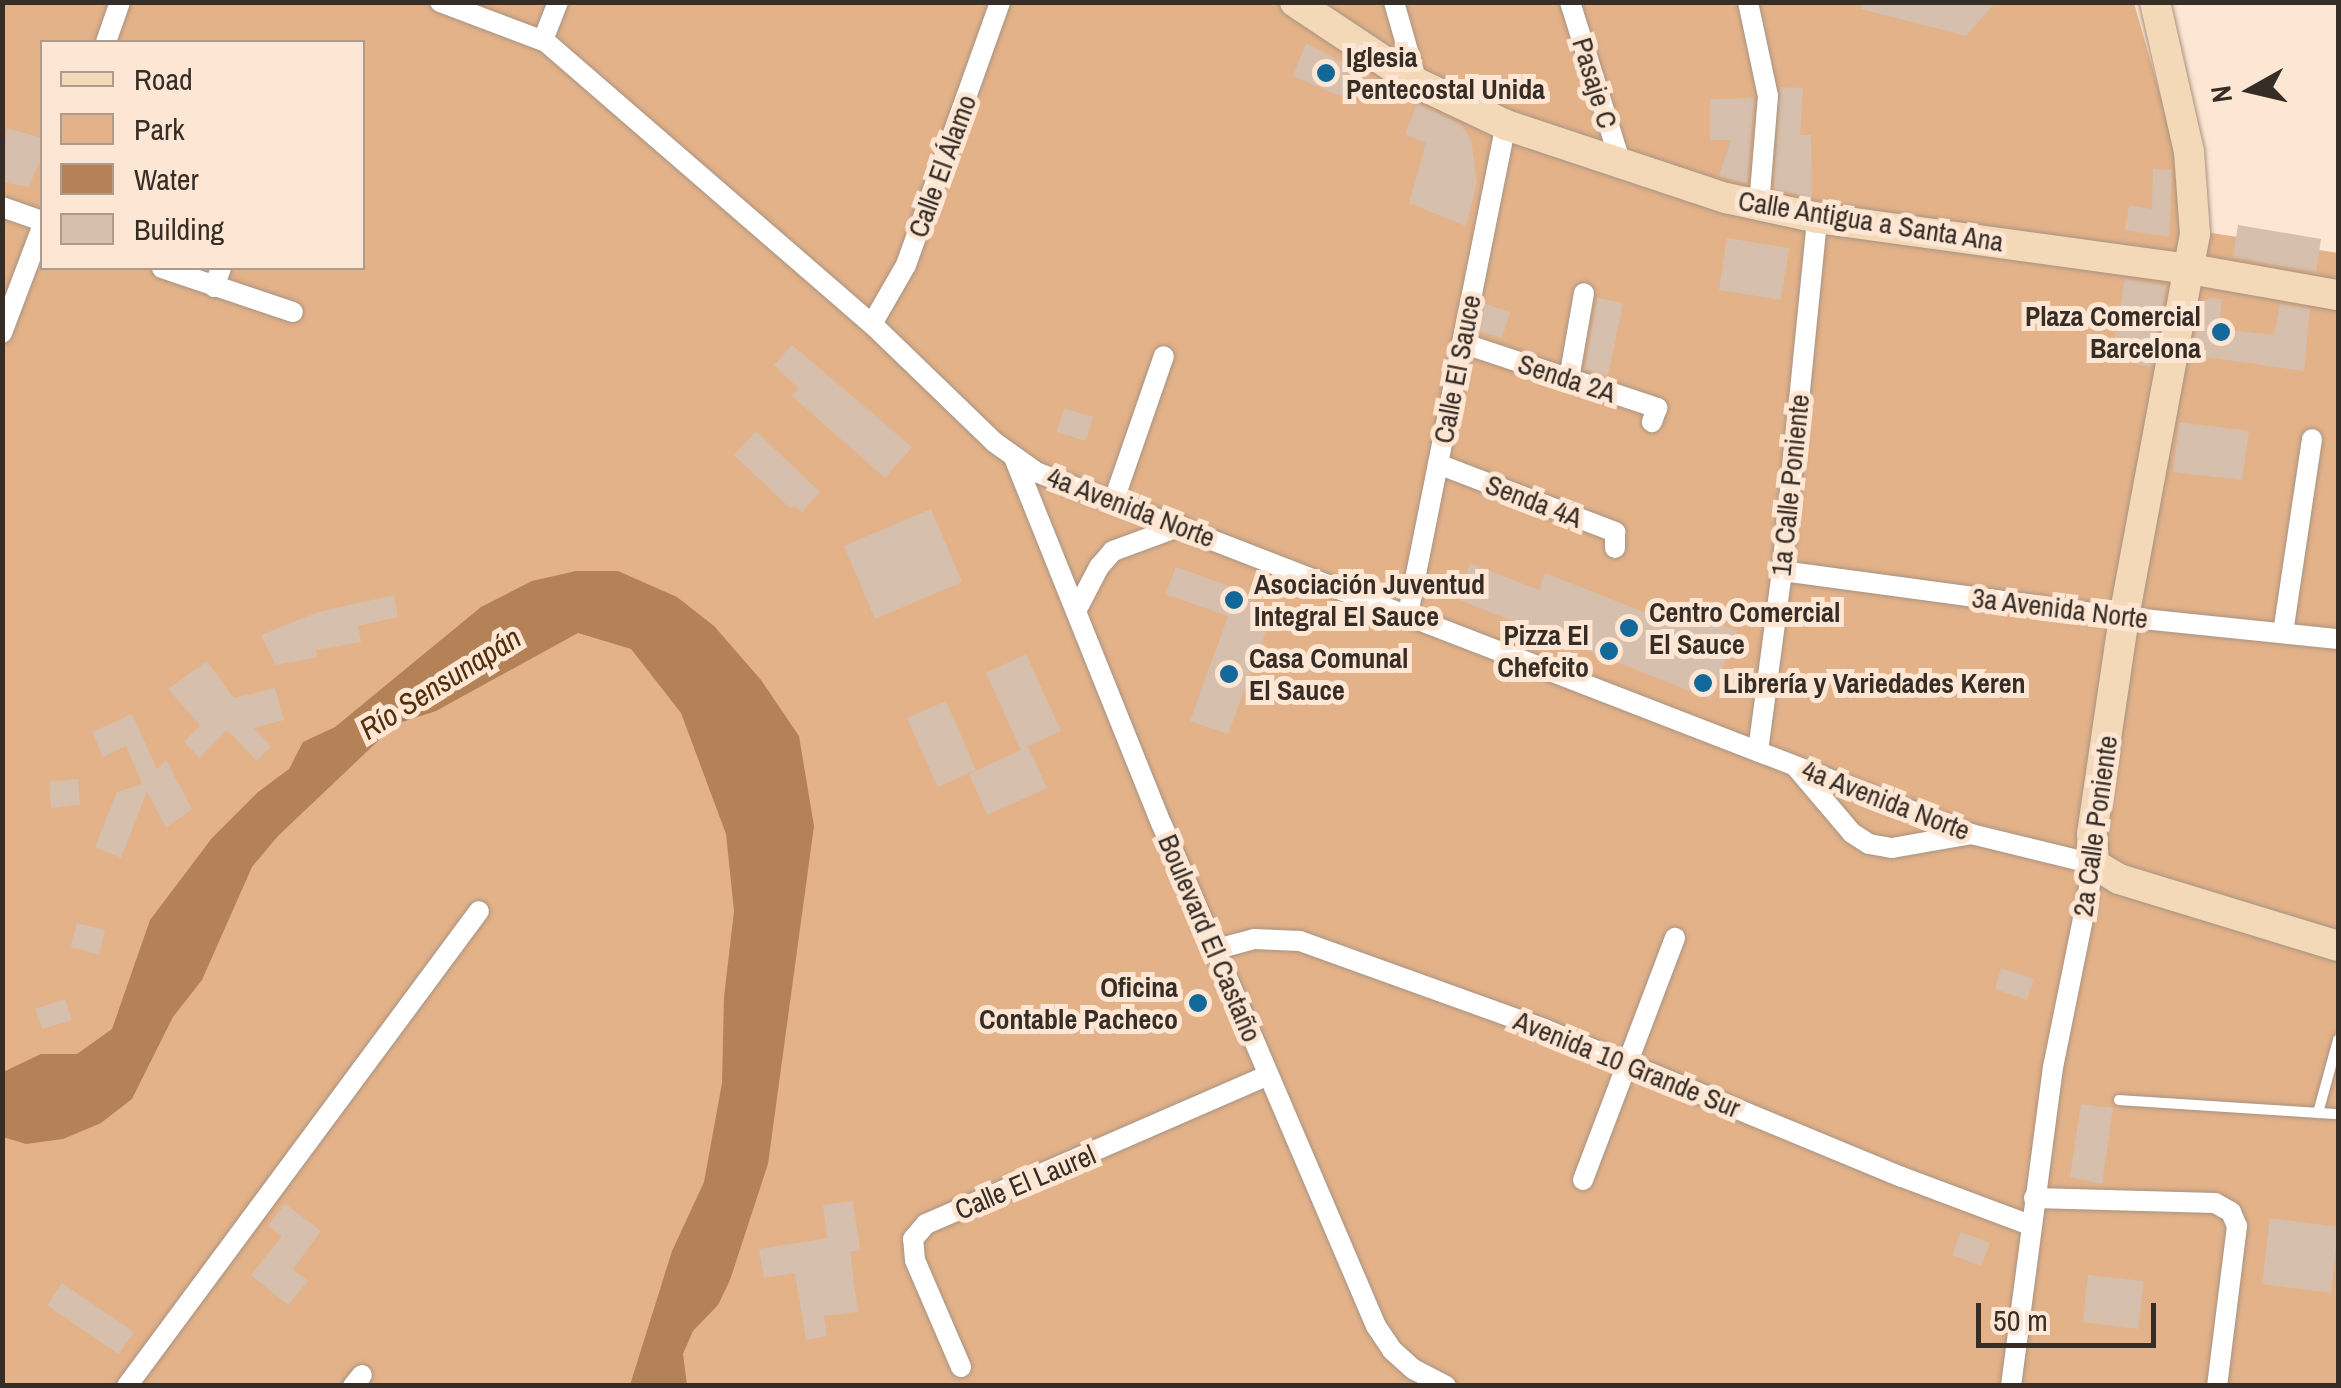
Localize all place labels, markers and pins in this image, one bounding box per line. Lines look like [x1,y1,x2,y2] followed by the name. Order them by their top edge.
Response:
[1346,40,1545,106] place label: Iglesia Pentecostal Unida
[1315,62,1337,84] marker: Iglesia Pentecostal Unida
[2025,299,2201,365] place label: Plaza Comercial Barcelona
[2210,321,2232,343] marker: Plaza Comercial Barcelona
[1254,567,1485,633] place label: Asociación Juventud Integral El Sauce
[1223,589,1245,611] marker: Asociación Juventud Integral El Sauce
[1649,595,1840,661] place label: Centro Comercial El Sauce
[1618,617,1640,639] marker: Centro Comercial El Sauce
[1497,618,1589,684] place label: Pizza El Chefcito
[1598,640,1620,662] marker: Pizza El Chefcito
[1249,641,1408,707] place label: Casa Comunal El Sauce
[1218,663,1240,685] marker: Casa Comunal El Sauce
[1723,666,2025,700] place label: Librería y Variedades Keren
[1692,672,1714,694] marker: Librería y Variedades Keren
[979,970,1178,1036] place label: Oficina Contable Pacheco
[1187,992,1209,1014] marker: Oficina Contable Pacheco

